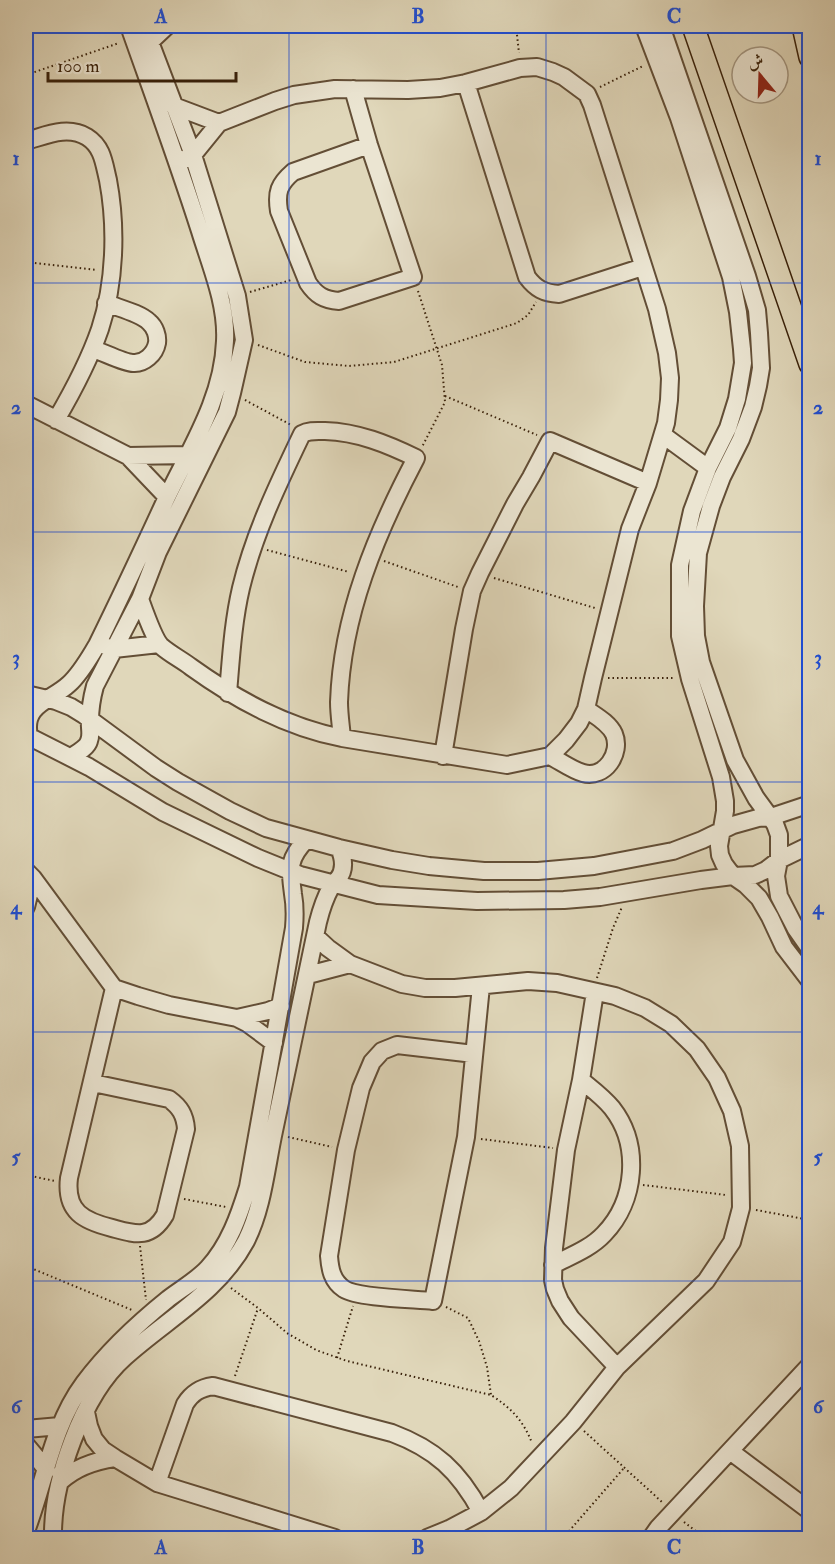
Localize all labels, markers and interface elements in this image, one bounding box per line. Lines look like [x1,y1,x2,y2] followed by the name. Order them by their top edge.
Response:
[154,4,168,29] text: A
[411,4,425,29] text: B
[667,4,681,29] text: C
[48,45,236,83] scale bar
[730,45,790,105] north arrow
[745,50,766,74] text: ش
[57,55,100,78] text: 100 m
[12,146,20,171] text: 1
[814,146,822,171] text: 1
[11,395,21,420] text: 2
[813,395,823,420] text: 2
[12,645,20,670] text: 3
[814,645,822,670] text: 3
[10,895,23,920] text: 4
[812,895,825,920] text: 4
[12,1144,22,1169] text: 5
[814,1144,824,1169] text: 5
[11,1394,23,1419] text: 6
[813,1394,825,1419] text: 6
[154,1535,168,1560] text: A
[411,1535,425,1560] text: B
[667,1535,681,1560] text: C

